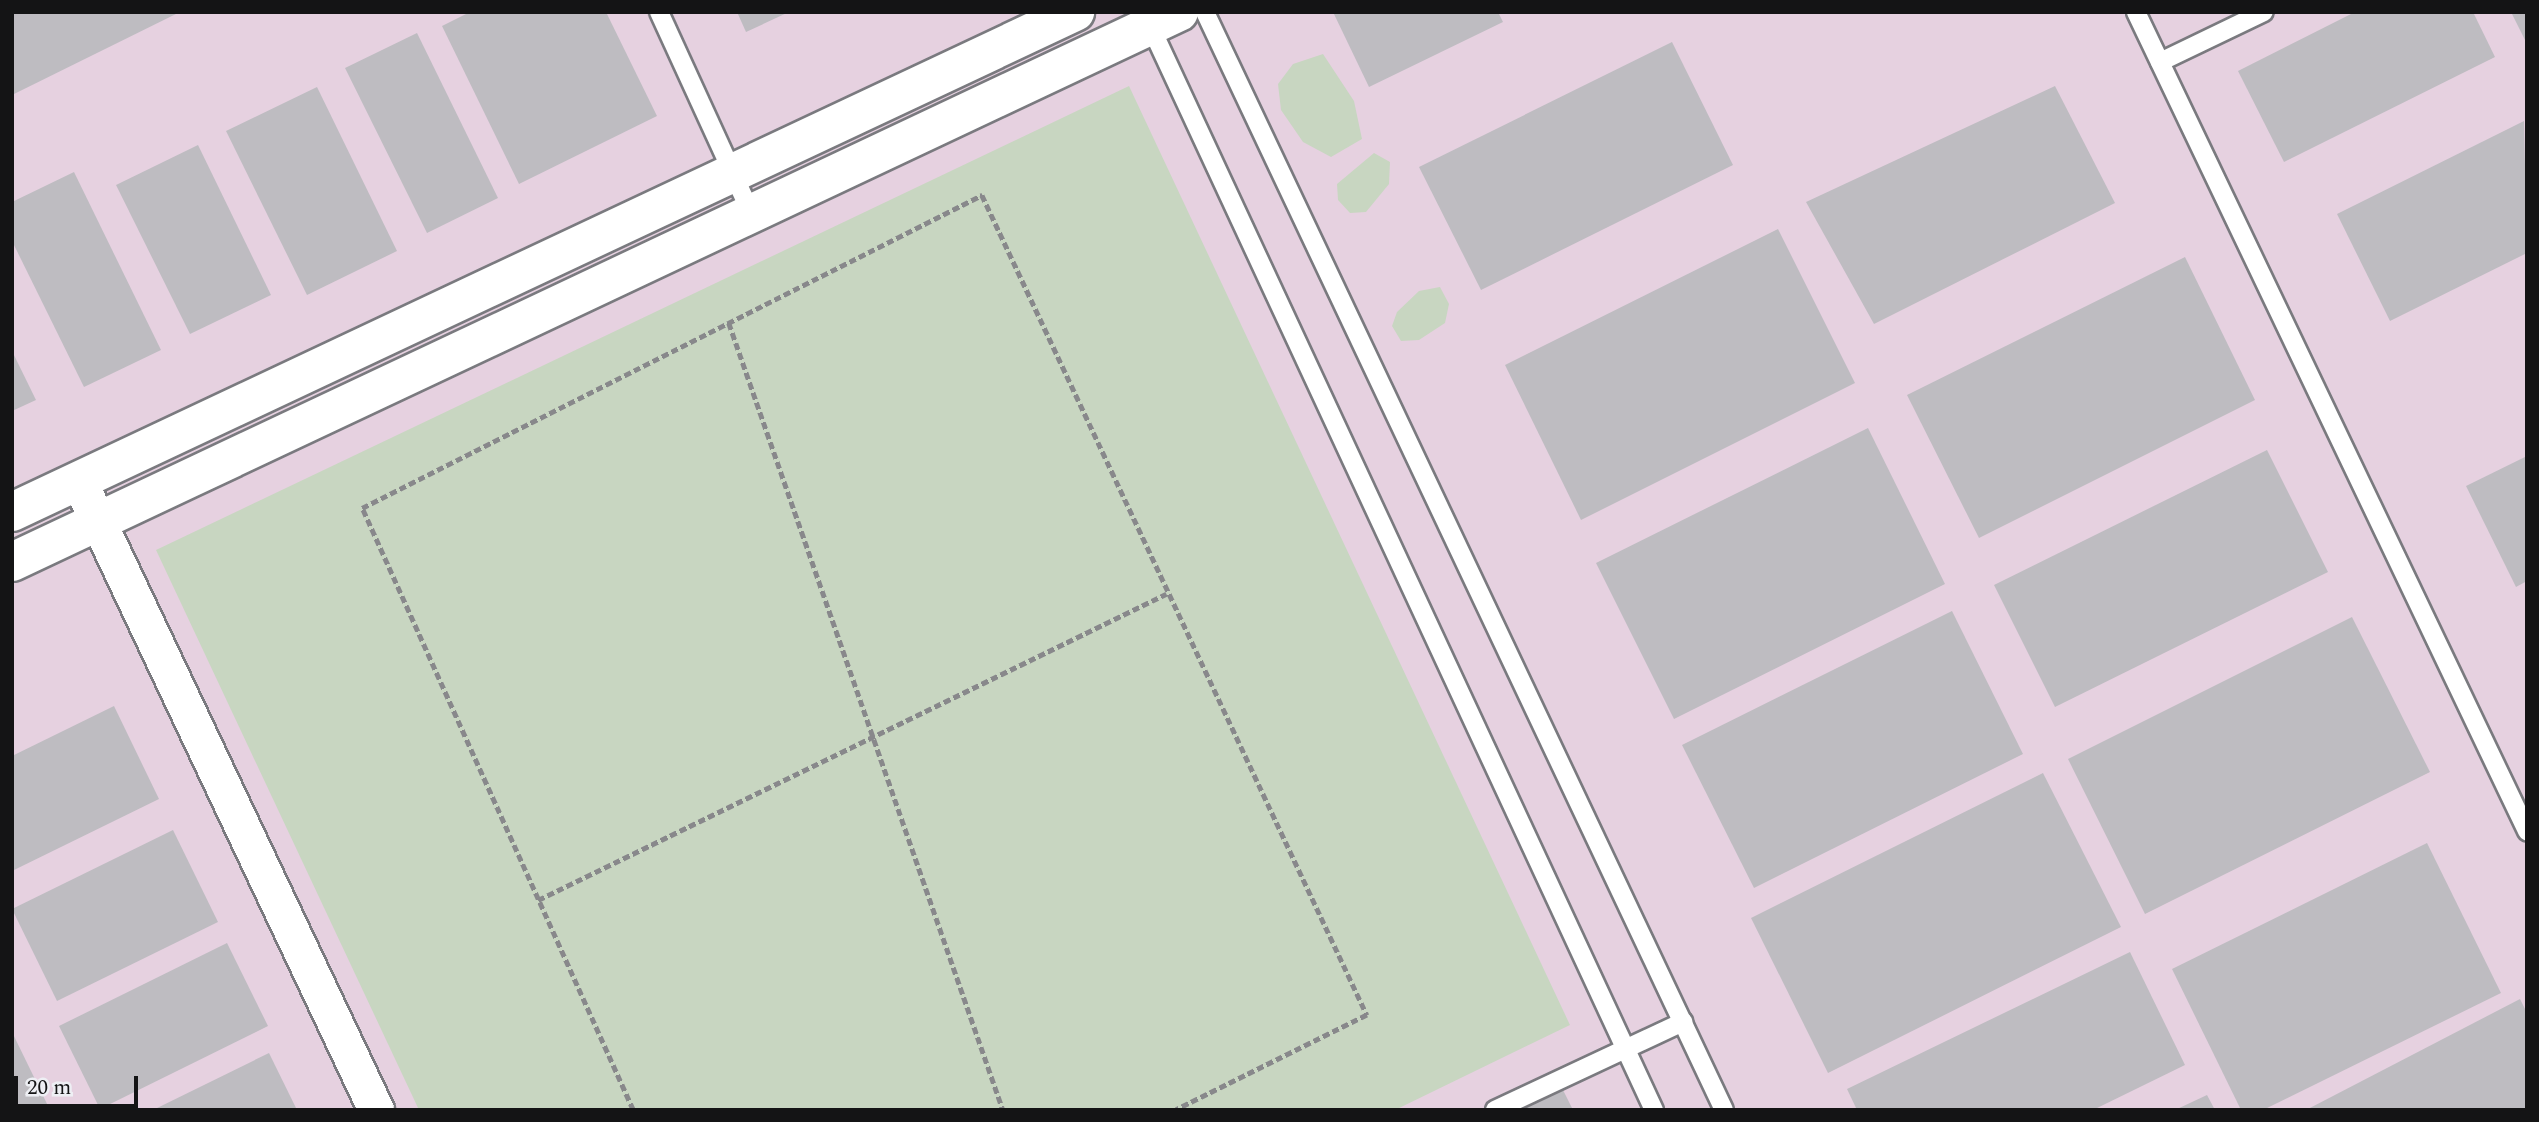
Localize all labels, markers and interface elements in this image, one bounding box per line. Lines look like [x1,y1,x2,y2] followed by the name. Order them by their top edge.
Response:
[18,1062,142,1106] scale bar
[27,1072,71,1104] text: 20 m

